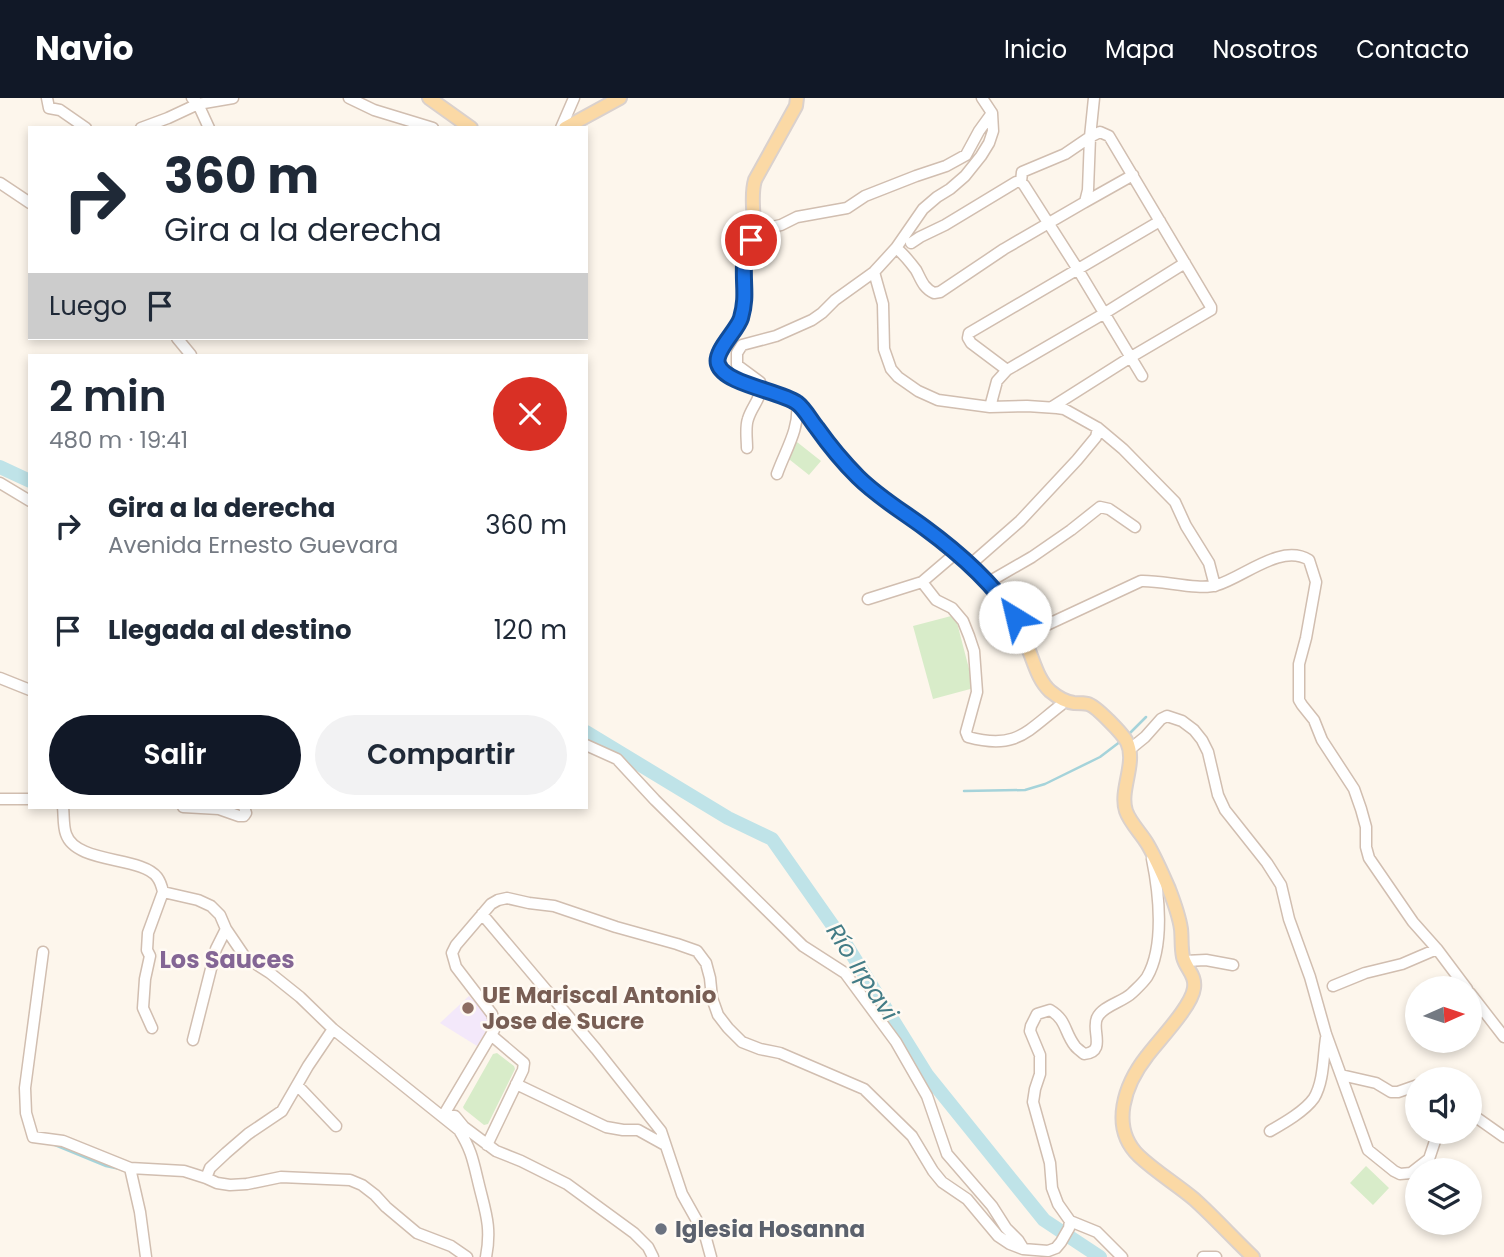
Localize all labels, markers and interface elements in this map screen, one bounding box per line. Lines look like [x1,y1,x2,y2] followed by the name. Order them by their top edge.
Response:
[35,25,134,72] text: Navio
[1004,33,1067,66] text: Inicio
[1105,33,1174,66] text: Mapa
[1212,33,1318,66] text: Nosotros
[1356,33,1469,66] text: Contacto
[164,142,319,210] text: 360 m
[49,154,140,245] icon: right
[164,207,442,252] text: Gira a la derecha
[721,210,781,270] pin
[732,221,770,259] icon: arrive
[141,287,179,325] icon: arrive
[49,288,127,324] text: Luego
[49,367,167,426] text: 2 min
[493,377,567,451] button: close
[49,424,188,456] text: 480 m · 19:41
[108,490,336,526] text: Gira a la derecha
[49,507,87,545] icon: right
[485,507,567,543] text: 360 m
[108,529,398,561] text: Avenida Ernesto Guevara
[978,580,1052,654] position arrow
[49,612,87,650] icon: arrive
[108,612,352,648] text: Llegada al destino
[494,612,567,648] text: 120 m
[49,715,301,795] button: Salir
[315,715,567,795] button: Compartir
[819,917,907,1028] water label: Río Irpavi
[159,943,295,976] district label: Los Sauces
[1405,976,1482,1054] north arrow
[1405,976,1482,1235] map controls
[482,979,716,1037] place label: UE Mariscal Antonio Jose de Sucre
[460,1000,476,1016] marker: UE Mariscal Antonio Jose de Sucre
[1405,1067,1482,1144] button: sound
[1405,1158,1482,1235] button: layers
[675,1213,865,1245] place label: Iglesia Hosanna
[653,1221,669,1237] marker: Iglesia Hosanna

